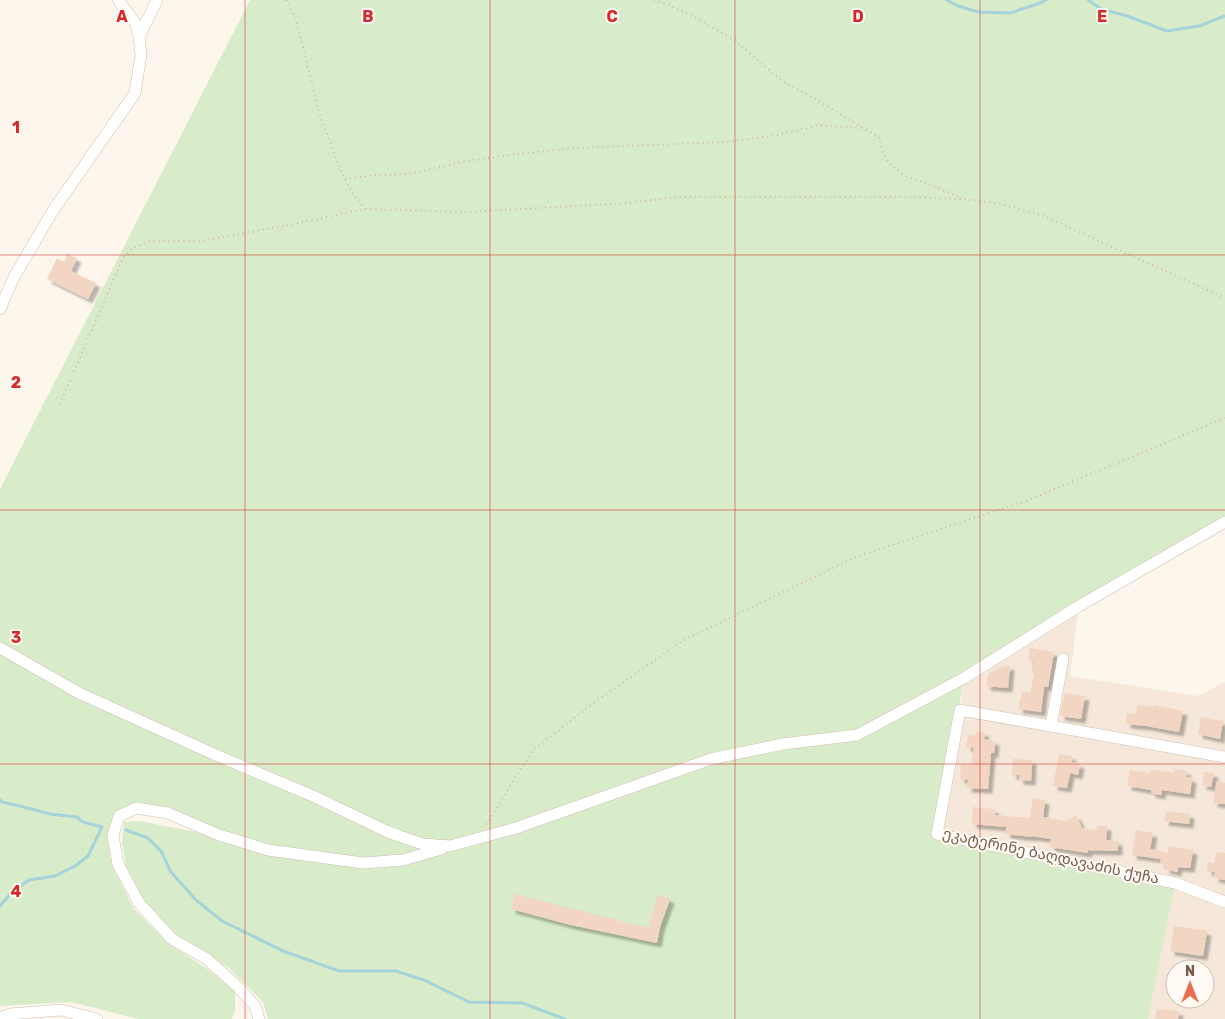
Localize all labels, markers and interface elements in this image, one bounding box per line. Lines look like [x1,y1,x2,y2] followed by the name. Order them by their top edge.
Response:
[116,7,128,26] text: A
[362,7,374,26] text: B
[606,7,618,26] text: C
[852,7,864,26] text: D
[1097,7,1107,26] text: E
[12,118,20,137] text: 1
[11,373,21,392] text: 2
[11,628,21,647] text: 3
[941,824,1161,888] street label: ეკატერინე ბაღდავაძის ქუჩა
[11,882,22,901] text: 4
[1165,959,1215,1009] north arrow
[1185,963,1195,980] text: N

